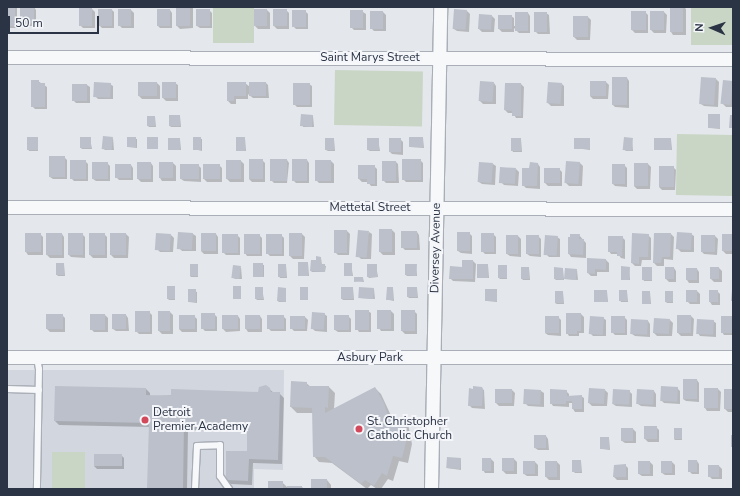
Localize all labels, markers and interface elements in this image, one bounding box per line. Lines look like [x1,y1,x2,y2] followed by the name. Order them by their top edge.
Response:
[10,8,101,34] scale bar
[692,8,732,48] north arrow
[15,15,43,31] text: 50 m
[692,23,707,32] text: N
[320,51,420,65] street label: Saint Marys Street
[329,201,411,215] street label: Mettetal Street
[428,203,444,293] street label: Diversey Avenue
[337,351,403,365] street label: Asbury Park
[153,406,248,434] place label: Detroit Premier Academy
[140,415,150,425] marker: Detroit Premier Academy
[367,415,452,443] place label: St. Christopher Catholic Church
[354,424,364,434] marker: St. Christopher Catholic Church

